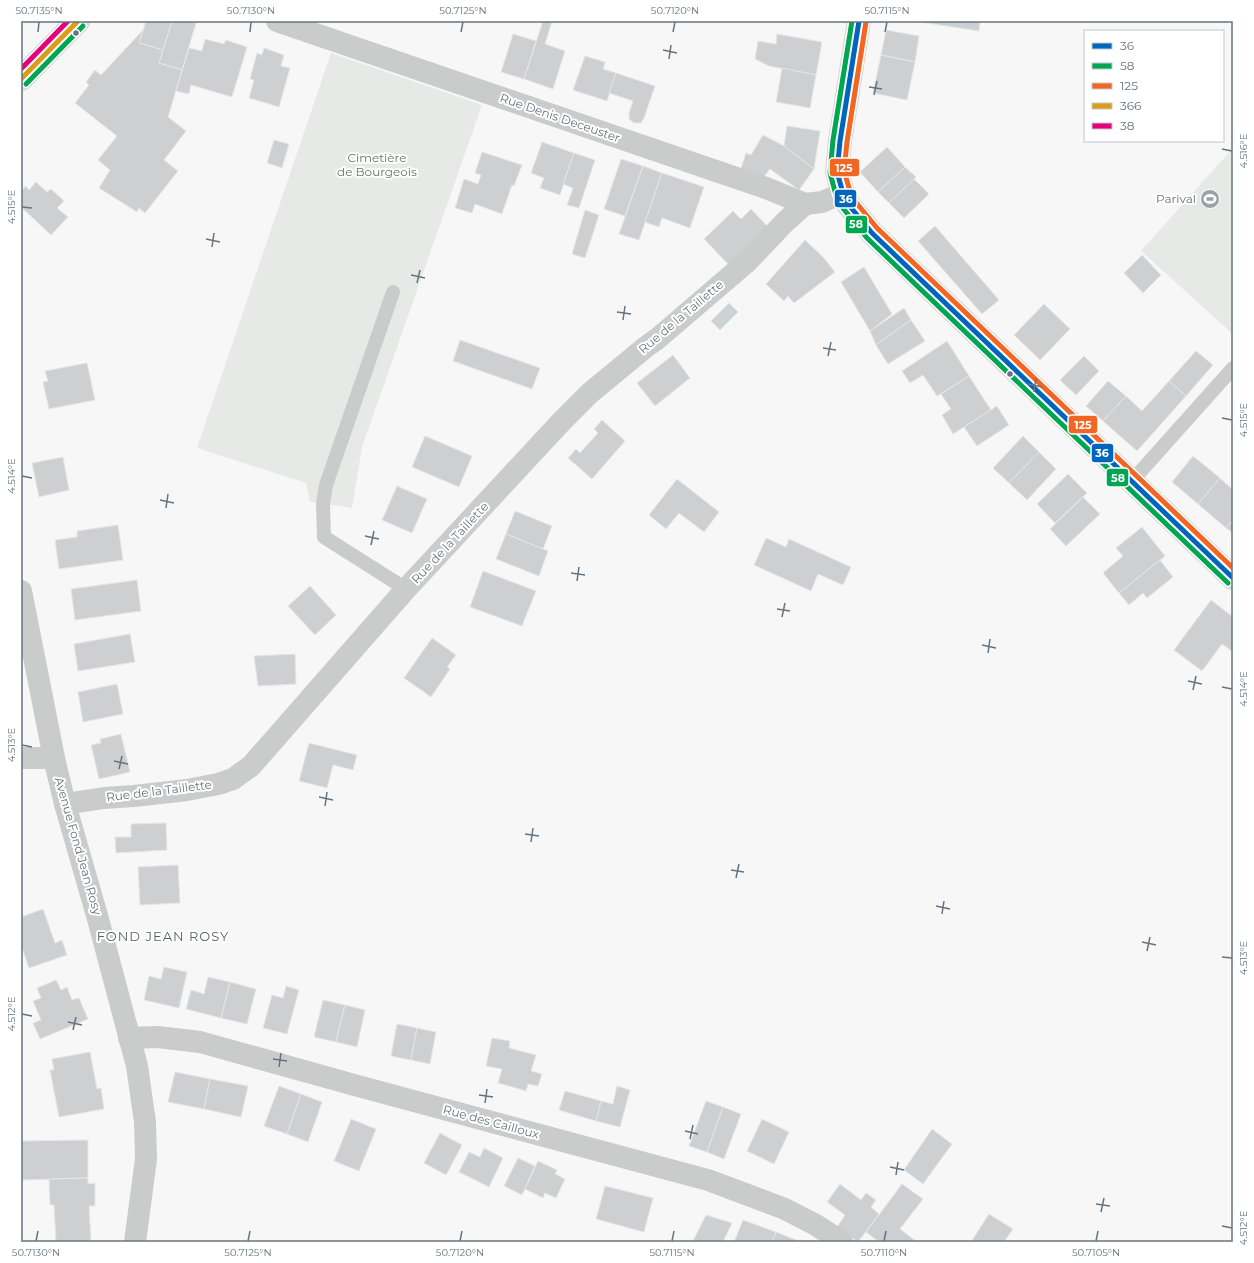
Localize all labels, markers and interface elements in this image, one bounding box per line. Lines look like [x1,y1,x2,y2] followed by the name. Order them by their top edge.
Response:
[15,4,63,17] text: 50.7135°N
[227,4,275,17] text: 50.7130°N
[439,4,487,17] text: 50.7125°N
[651,4,699,17] text: 50.7120°N
[864,4,910,17] text: 50.7115°N
[71,28,81,38] unlabelled marker
[1084,30,1224,142] legend
[1120,38,1134,53] text: 36
[1120,58,1135,73] text: 58
[1120,78,1138,93] text: 125
[498,90,622,145] street label: Rue Denis Deceuster
[1120,98,1141,113] text: 366
[1120,118,1135,133] text: 38
[1237,133,1250,168] text: 4.516°E
[337,150,417,179] park label: Cimetière de Bourgeois
[829,158,860,177] line badge: 125
[835,161,853,175] text: 125
[1199,188,1221,210] sports icon: Parival
[5,189,18,224] text: 4.515°E
[834,189,857,208] line badge: 36
[1156,191,1196,206] place label: Parival
[838,192,853,206] text: 36
[845,215,868,234] line badge: 58
[849,217,863,231] text: 58
[635,277,726,357] street label: Rue de la Taillette
[1005,369,1015,379] unlabelled marker
[1237,402,1250,437] text: 4.515°E
[1068,415,1098,434] line badge: 125
[1074,418,1092,432] text: 125
[1091,443,1114,463] line badge: 36
[1094,446,1109,460] text: 36
[5,458,18,494] text: 4.514°E
[1106,468,1129,487] line badge: 58
[1111,471,1125,485] text: 58
[408,499,491,587] street label: Rue de la Taillette
[1237,671,1250,707] text: 4.514°E
[5,727,18,762] text: 4.513°E
[52,775,105,917] street label: Avenue Fond Jean Rosy
[105,777,213,804] street label: Rue de la Taillette
[97,928,229,944] district label: FOND JEAN ROSY
[1237,940,1250,975] text: 4.513°E
[5,996,18,1031] text: 4.512°E
[442,1101,541,1142] street label: Rue des Cailloux
[1237,1210,1250,1245] text: 4.512°E
[12,1246,60,1259] text: 50.7130°N
[224,1246,272,1259] text: 50.7125°N
[436,1246,484,1259] text: 50.7120°N
[649,1246,695,1259] text: 50.7115°N
[861,1246,907,1259] text: 50.7110°N
[1072,1246,1120,1259] text: 50.7105°N

